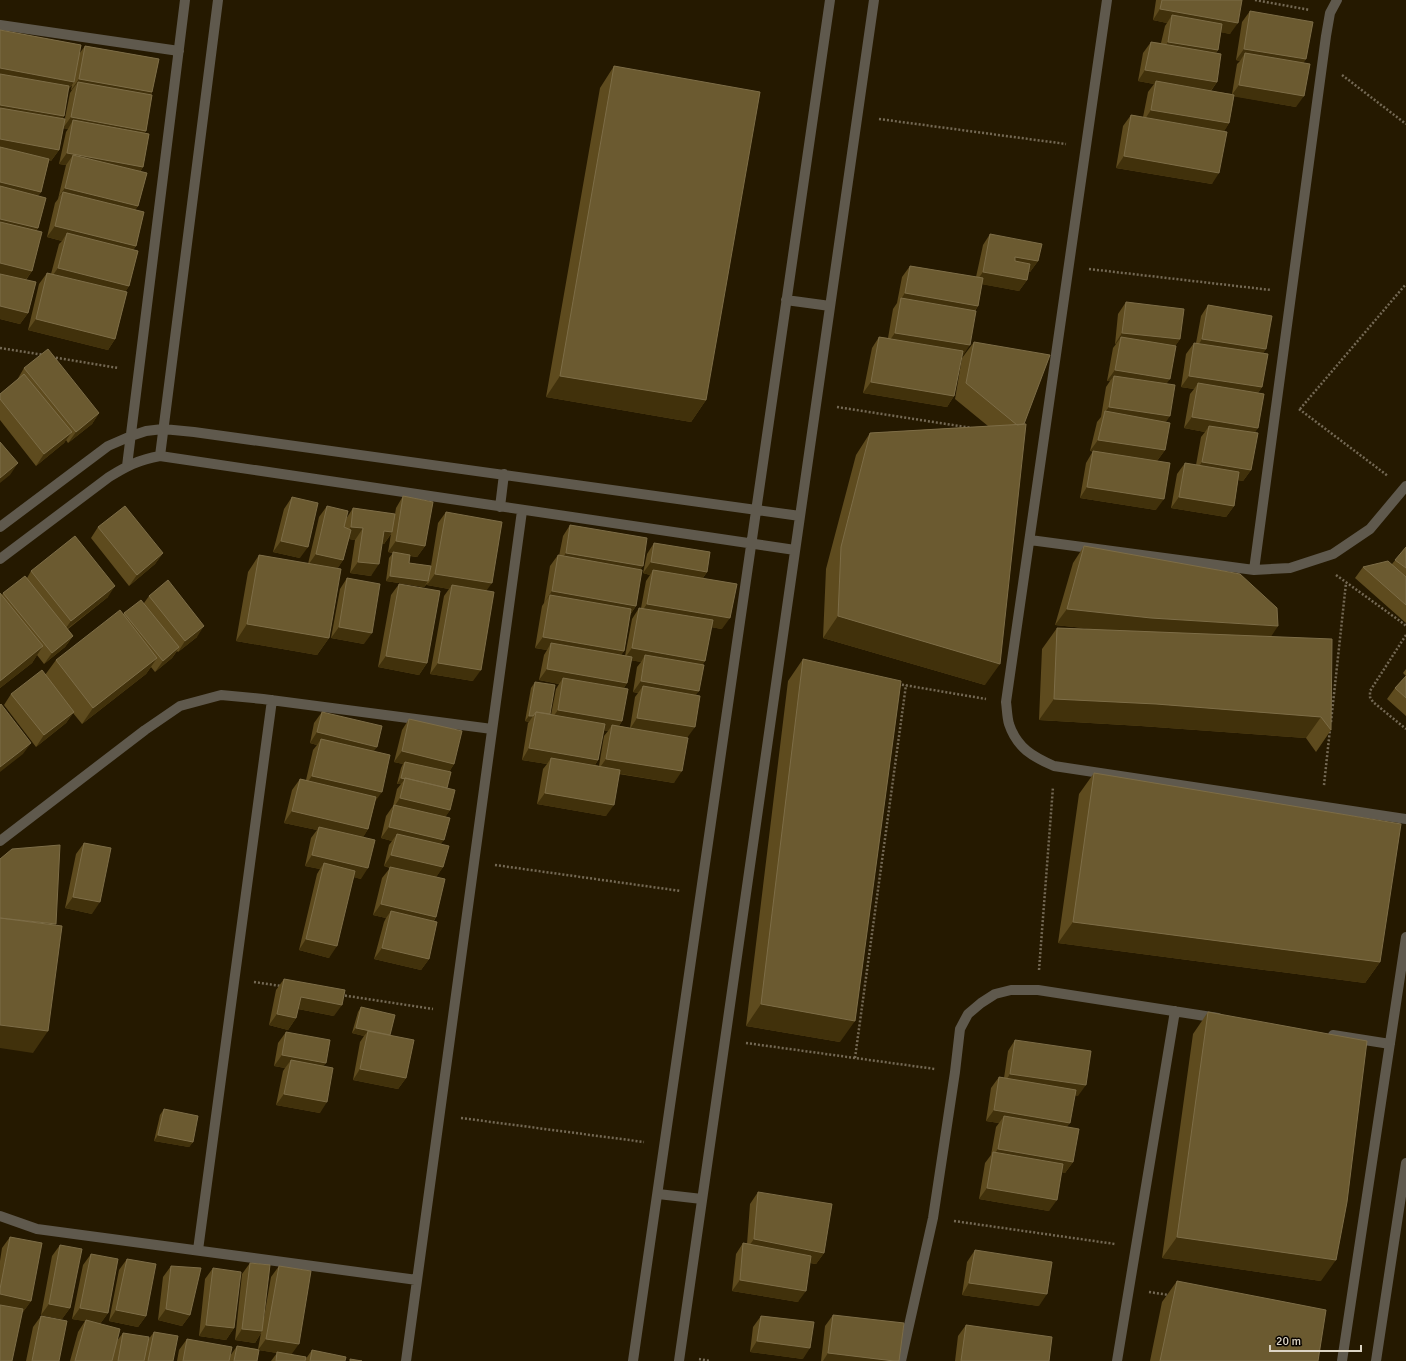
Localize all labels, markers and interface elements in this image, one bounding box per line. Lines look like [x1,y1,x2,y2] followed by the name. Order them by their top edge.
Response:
[1270,1327,1361,1353] scale bar
[1276,1334,1301,1349] text: 20 m

